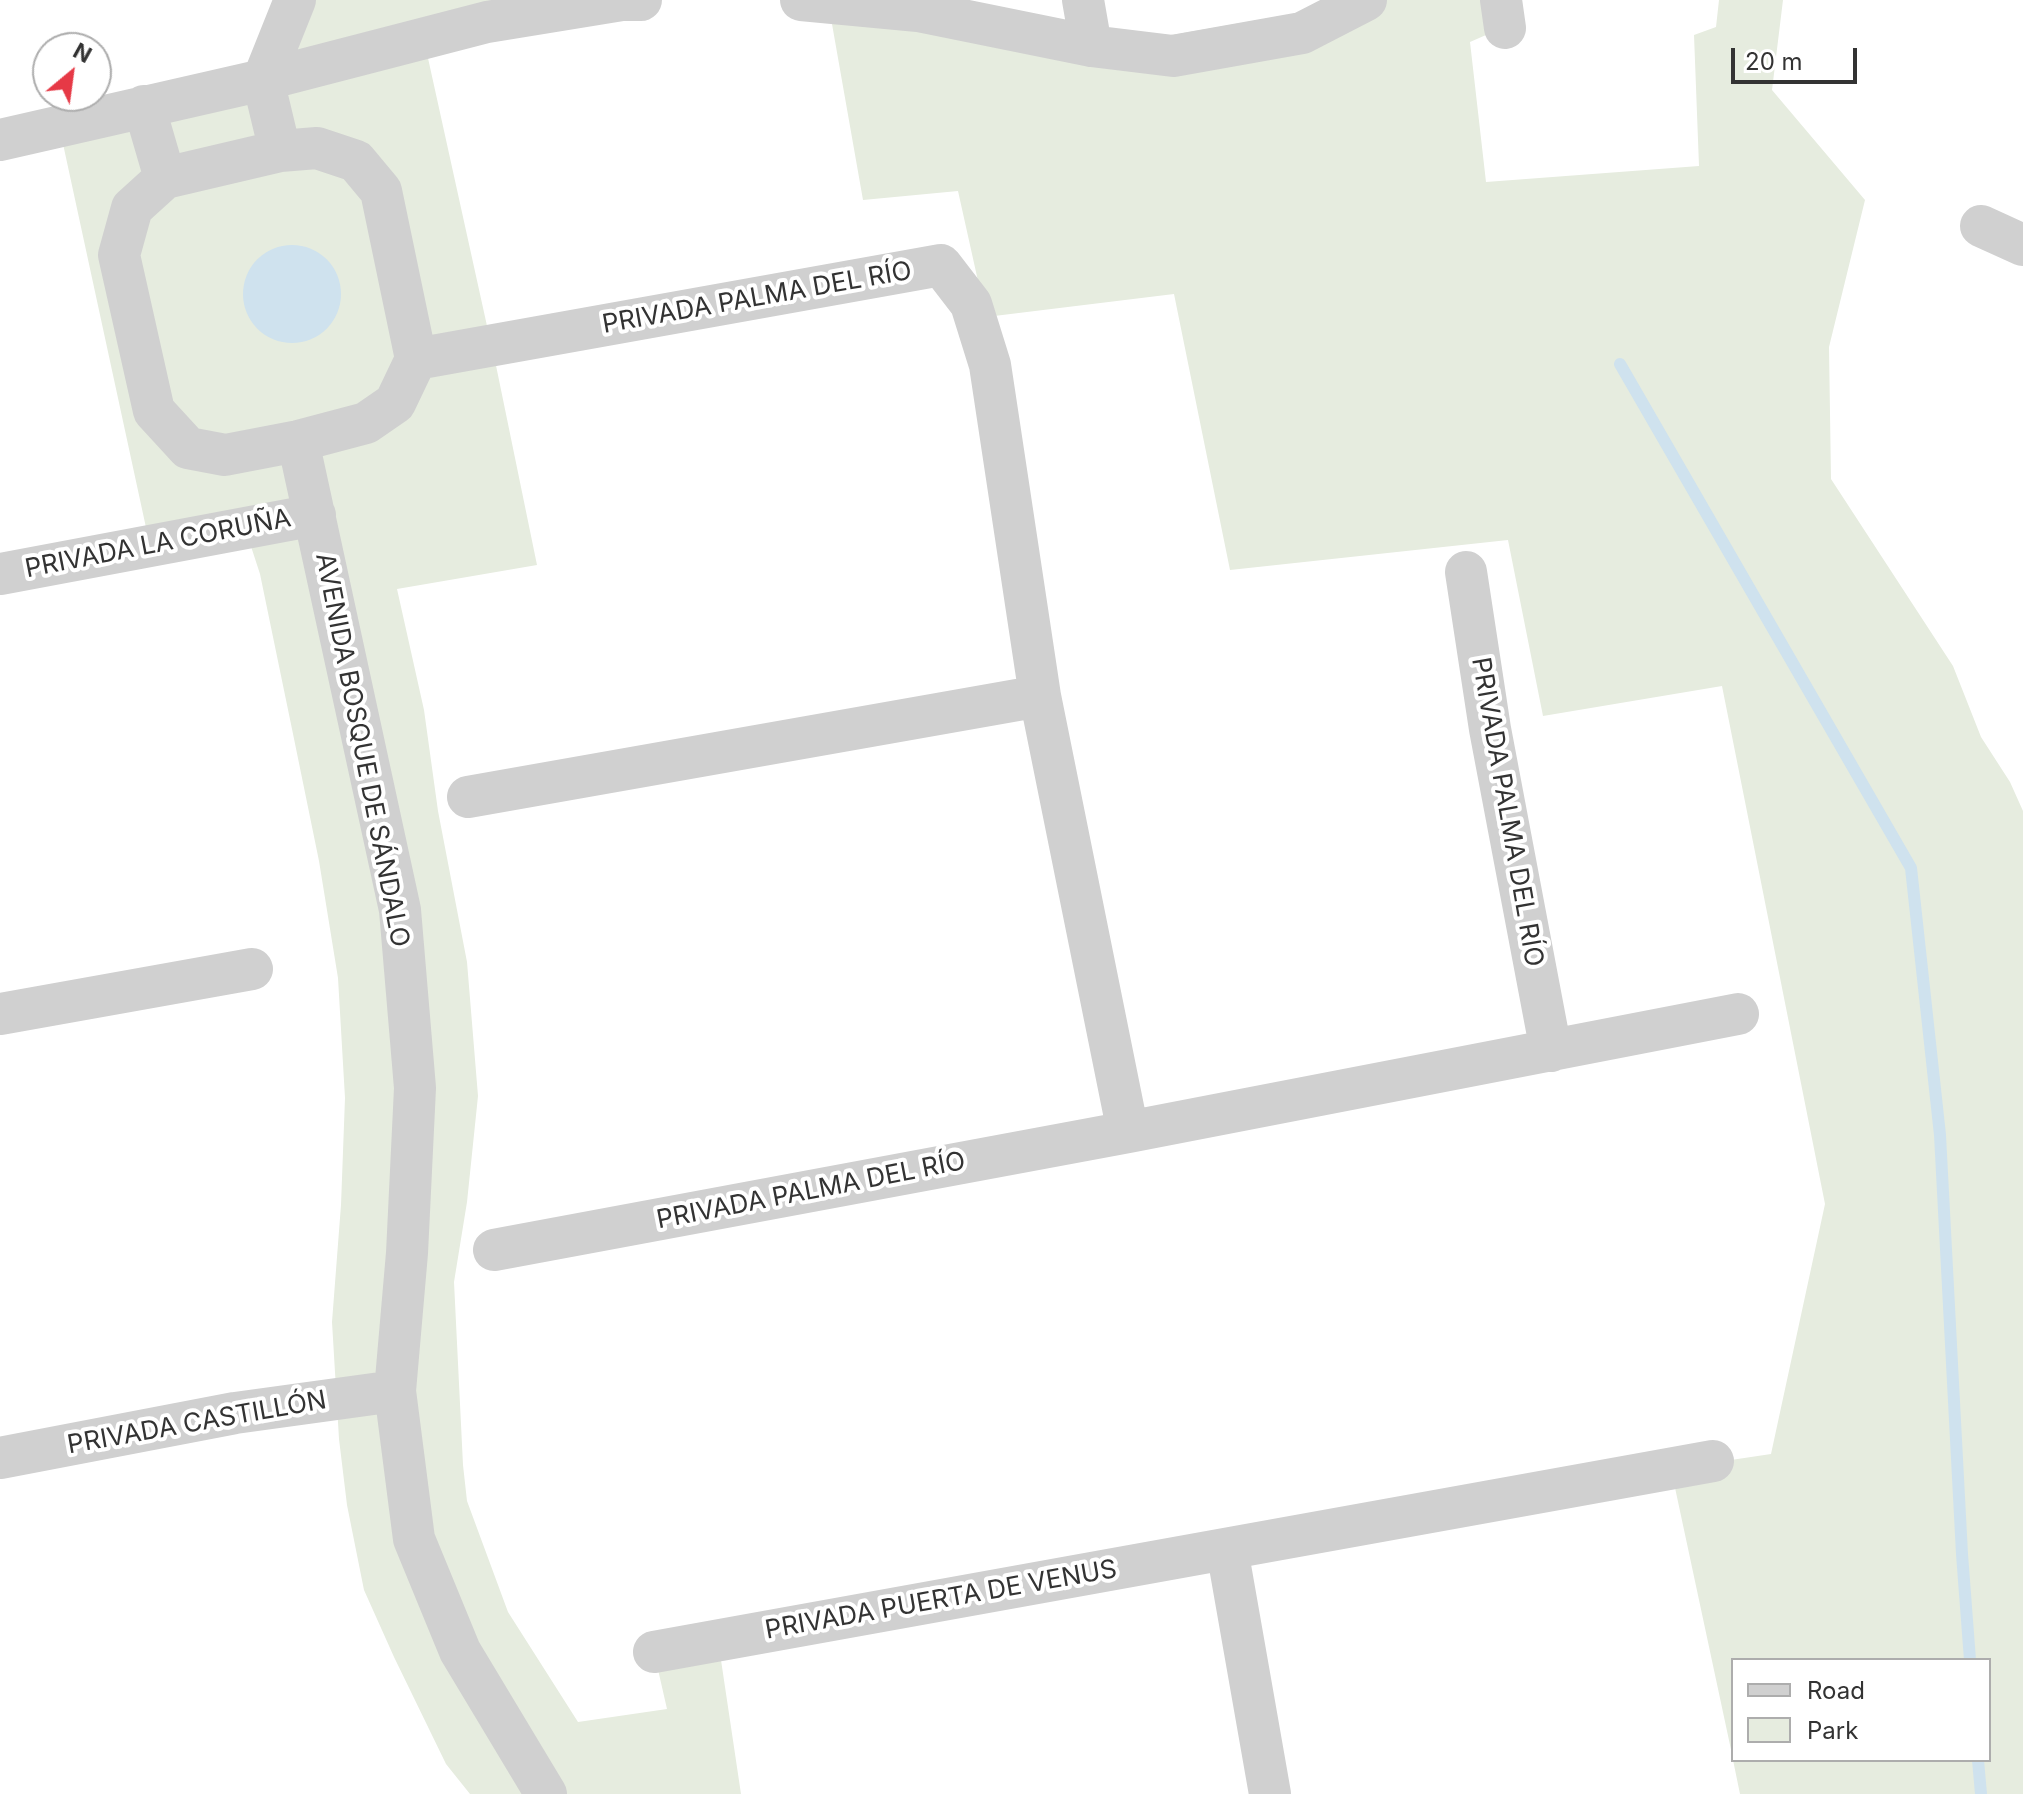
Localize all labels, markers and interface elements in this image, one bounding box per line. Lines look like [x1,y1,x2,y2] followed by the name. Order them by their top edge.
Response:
[32,32,112,112] north arrow
[1735,32,1861,82] scale bar
[69,37,96,68] text: N
[1745,47,1803,76] text: 20 m
[600,255,914,341] street label: PRIVADA PALMA DEL RÍO
[23,503,293,585] street label: PRIVADA LA CORUÑA
[308,550,416,950] street label: AVENIDA BOSQUE DE SÁNDALO
[1464,655,1550,969] street label: PRIVADA PALMA DEL RÍO
[654,1146,968,1236] street label: PRIVADA PALMA DEL RÍO
[65,1385,329,1461] street label: PRIVADA CASTILLÓN
[763,1554,1119,1646] street label: PRIVADA PUERTA DE VENUS
[1731,1658,1991,1762] legend
[1807,1676,1865,1705] text: Road
[1807,1716,1858,1745] text: Park

